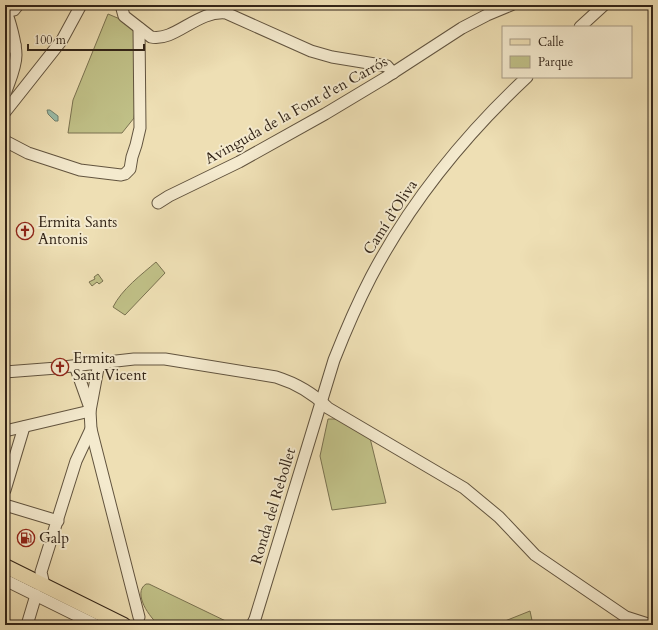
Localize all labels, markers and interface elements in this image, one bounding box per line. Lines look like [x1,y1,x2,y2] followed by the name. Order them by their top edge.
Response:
[28,26,144,52] scale bar
[502,26,632,78] legend
[34,32,67,48] text: 100 m
[538,34,564,50] text: Calle
[201,51,391,169] street label: Avinguda de la Font d'en Carrós
[538,54,573,70] text: Parque
[358,175,422,258] street label: Camí d’Oliva
[38,212,117,249] place label: Ermita Sants Antonis
[15,221,35,241] church icon: Ermita Sants Antonis
[73,348,147,385] place label: Ermita Sant Vicent
[50,357,70,377] church icon: Ermita Sant Vicent
[246,445,300,567] street label: Ronda del Rebollet
[16,528,36,548] fuel station icon: Galp
[39,528,69,548] place label: Galp

